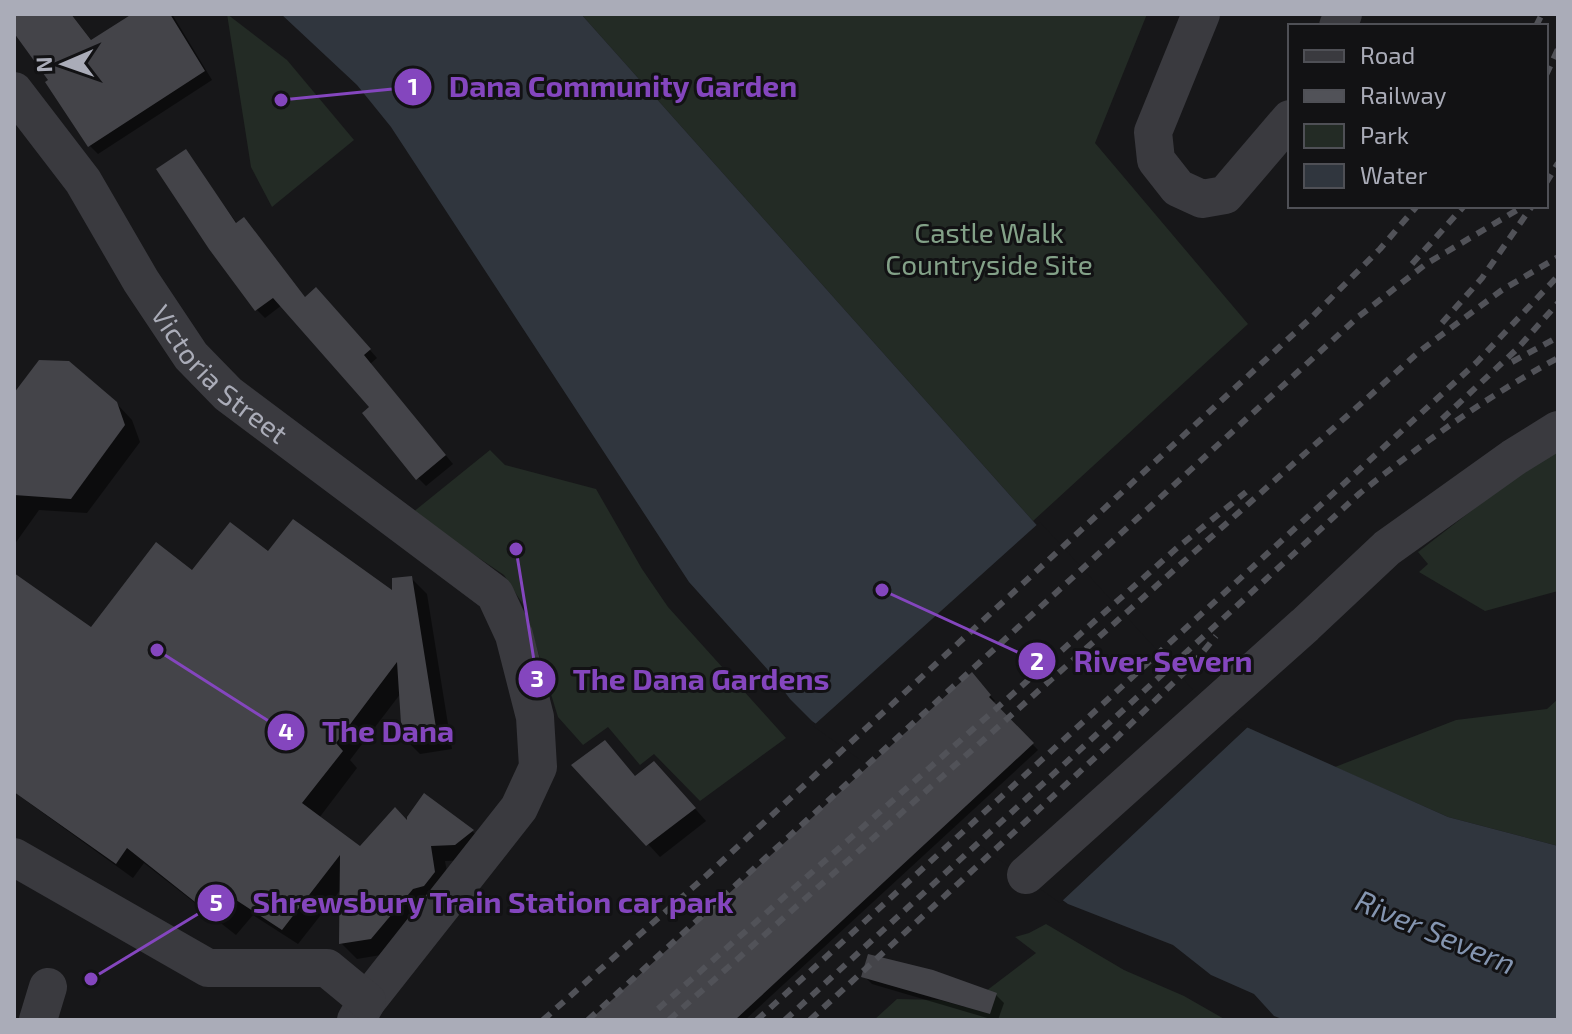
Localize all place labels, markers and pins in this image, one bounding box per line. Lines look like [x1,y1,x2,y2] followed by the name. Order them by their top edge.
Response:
[393,60,814,114] callout: Dana Community Garden
[1017,634,1268,688] callout: River Severn
[517,652,846,706] callout: The Dana Gardens
[266,705,470,759] callout: The Dana
[196,876,751,930] callout: Shrewsbury Train Station car park

